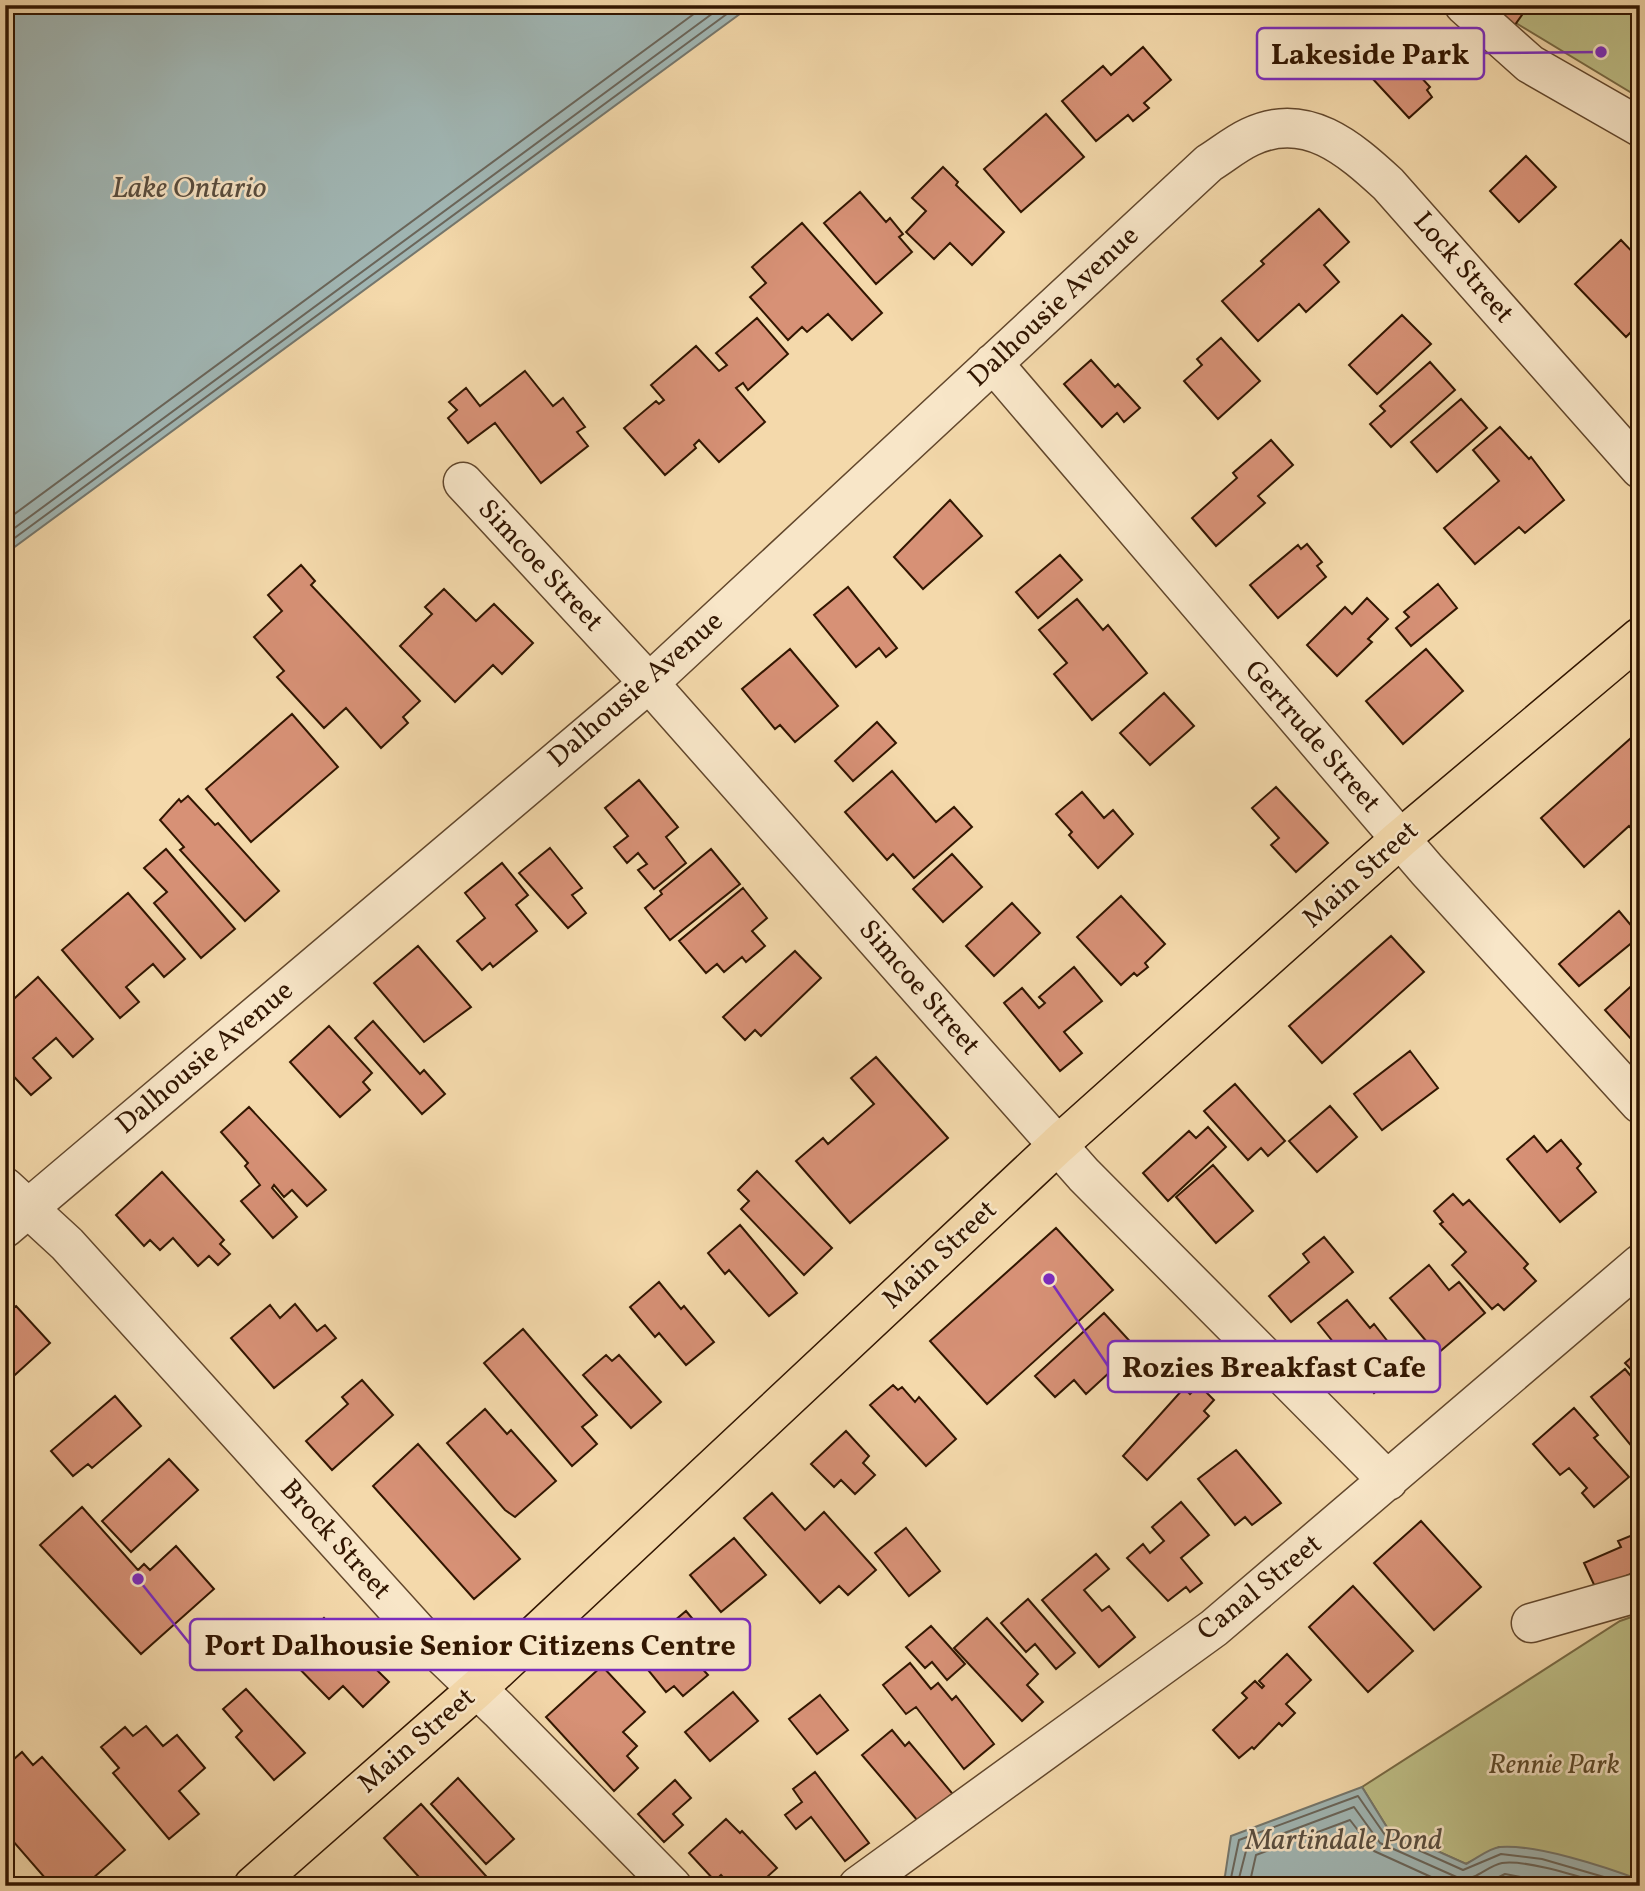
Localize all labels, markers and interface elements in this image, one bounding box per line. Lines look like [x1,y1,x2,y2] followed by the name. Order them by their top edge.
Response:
[1257,28,1484,79] callout: Lakeside Park
[1271,35,1469,77] text: Lakeside Park
[112,168,267,210] water label: Lake Ontario
[1403,204,1523,332] street label: Lock Street
[960,217,1148,397] street label: Dalhousie Avenue
[468,491,612,641] street label: Simcoe Street
[540,603,732,777] street label: Dalhousie Avenue
[1235,652,1389,822] street label: Gertrude Street
[1294,812,1428,938] street label: Main Street
[849,912,989,1064] street label: Simcoe Street
[108,972,302,1144] street label: Dalhousie Avenue
[874,1192,1006,1318] street label: Main Street
[1108,1341,1440,1392] callout: Rozies Breakfast Cafe
[1122,1348,1426,1390] text: Rozies Breakfast Cafe
[270,1471,400,1609] street label: Brock Street
[1189,1526,1331,1650] street label: Canal Street
[190,1619,750,1670] callout: Port Dalhousie Senior Citizens Centre
[204,1626,736,1668] text: Port Dalhousie Senior Citizens Centre
[350,1679,484,1803] street label: Main Street
[1488,1746,1620,1785] park label: Rennie Park
[1244,1820,1443,1862] water label: Martindale Pond

